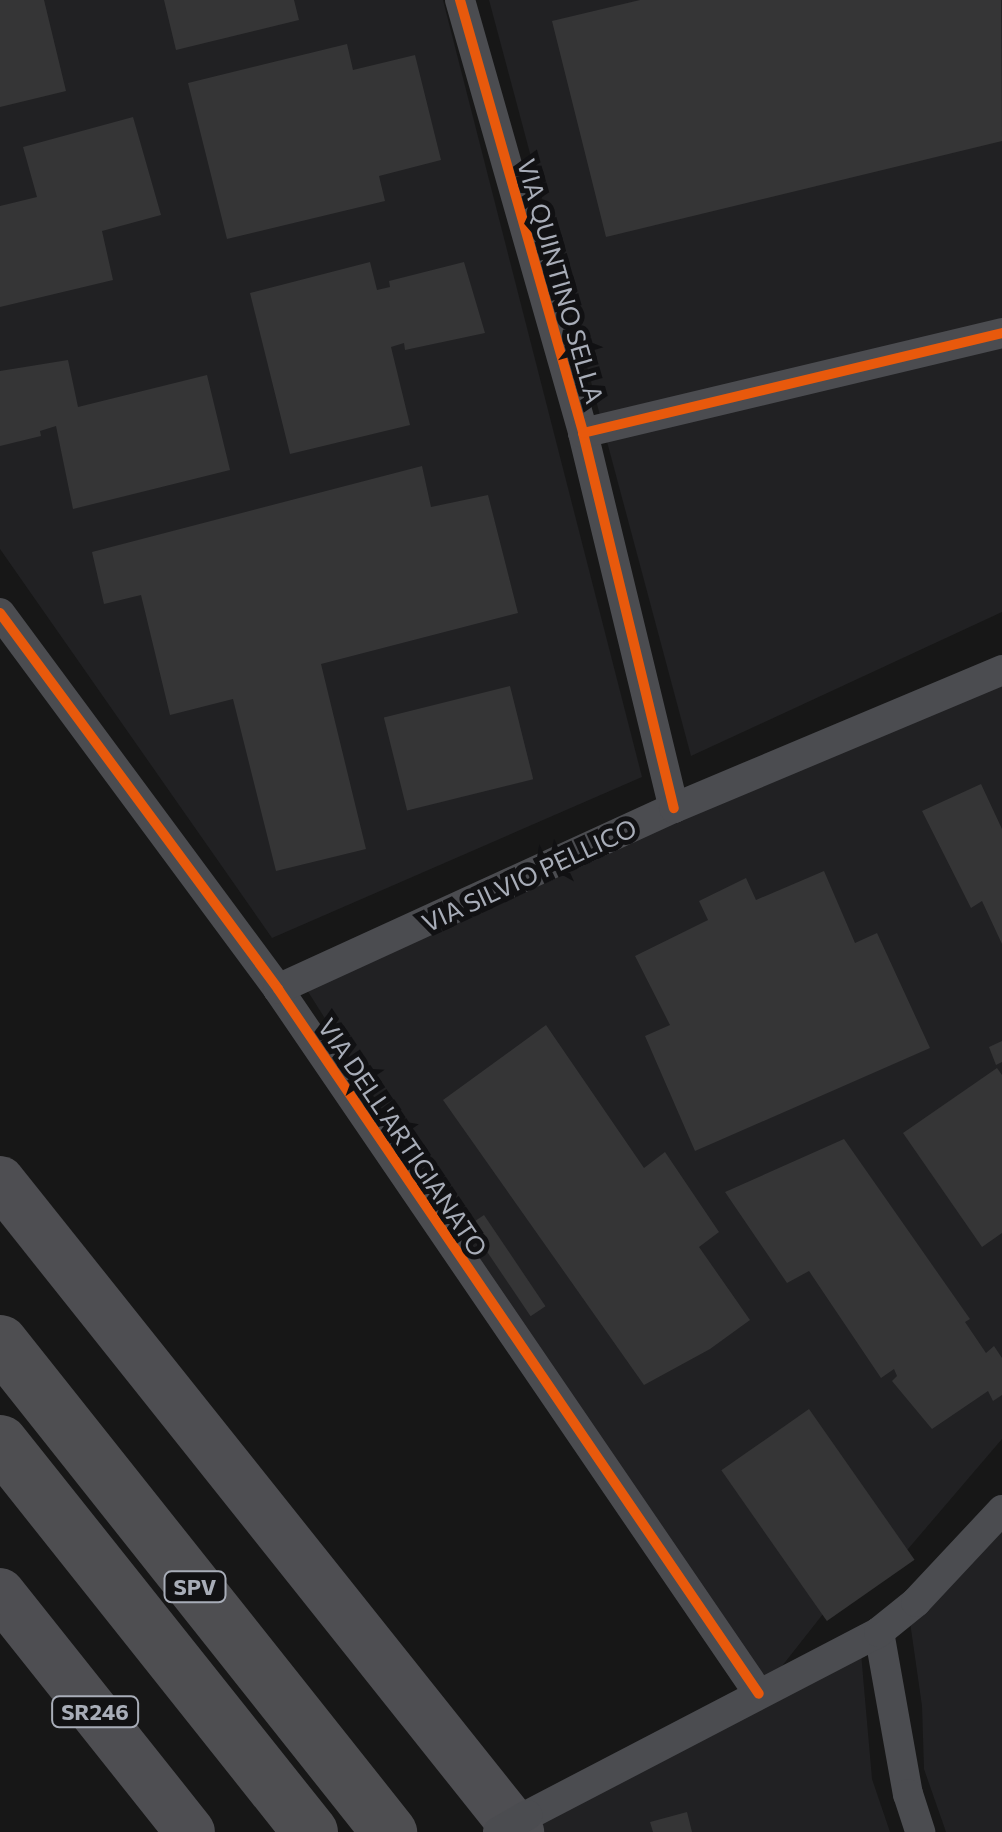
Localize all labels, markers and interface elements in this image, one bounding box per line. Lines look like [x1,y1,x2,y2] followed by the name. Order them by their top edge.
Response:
[512,155,610,407] street label: VIA QUINTINO SELLA
[417,812,641,938] street label: VIA SILVIO PELLICO
[312,1012,494,1262] street label: VIA DELL'ARTIGIANATO
[162,1570,228,1604] road number: SPV
[50,1695,140,1729] road number: SR246

